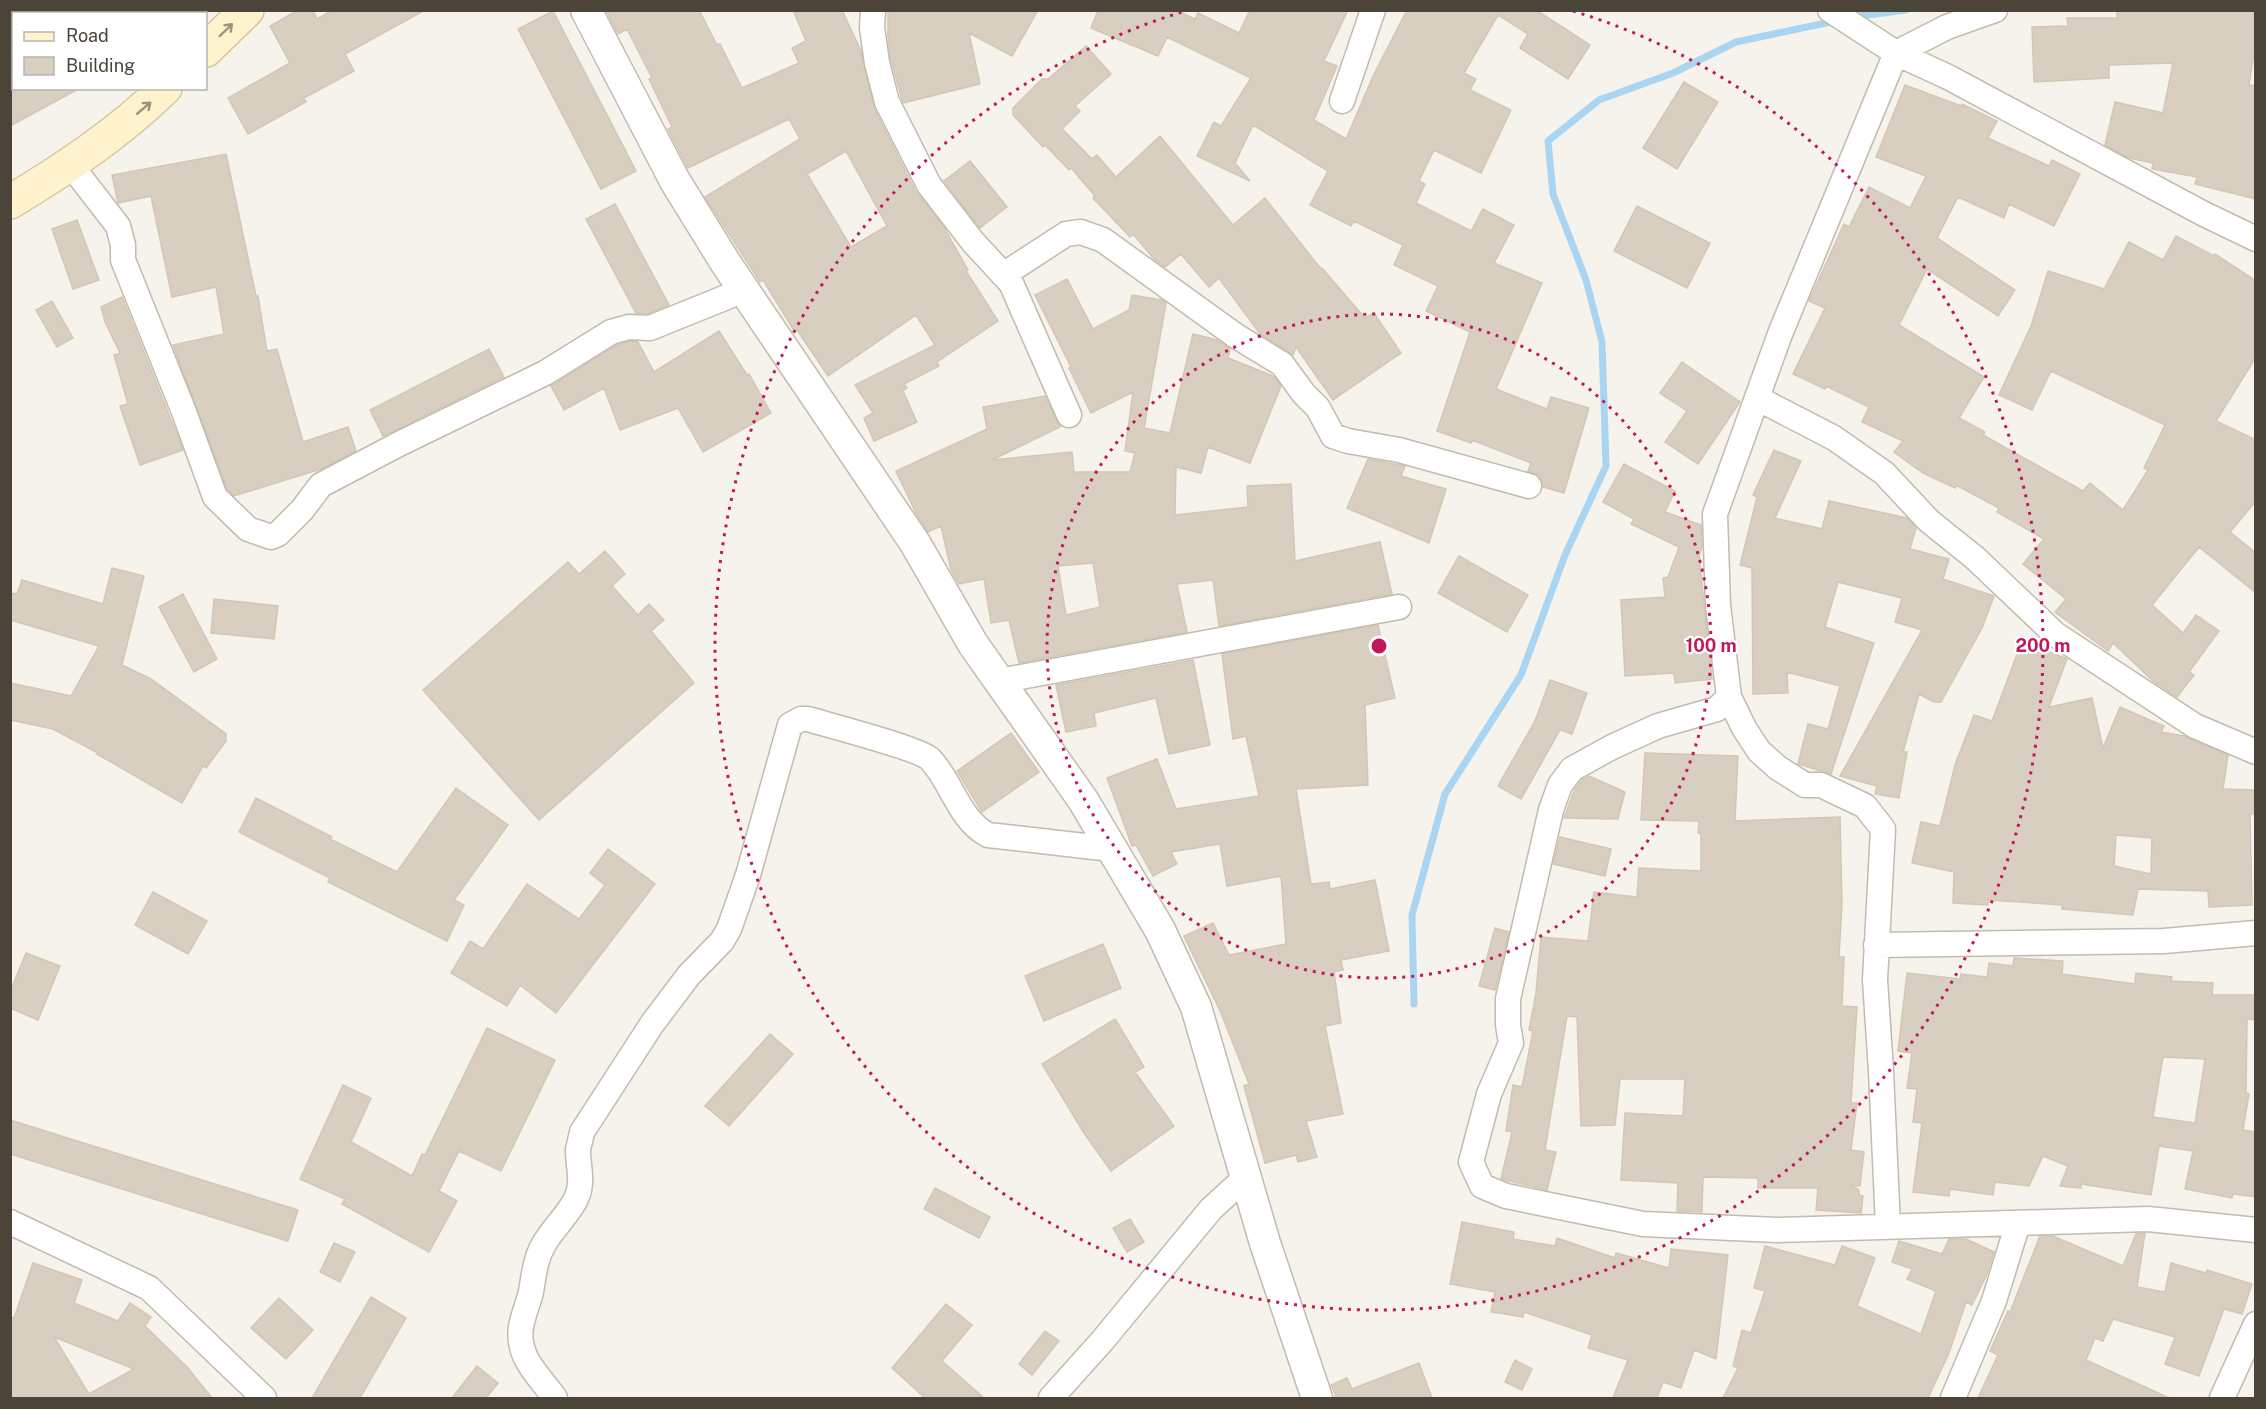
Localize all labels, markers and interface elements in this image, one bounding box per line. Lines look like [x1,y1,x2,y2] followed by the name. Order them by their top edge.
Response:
[12,12,207,90] legend
[219,23,234,38] one-way arrow
[66,25,109,46] text: Road
[66,55,135,76] text: Building
[136,101,151,115] one-way arrow
[1685,635,1737,656] text: 100 m
[2016,635,2070,656] text: 200 m
[1369,636,1389,656] centre of rings

